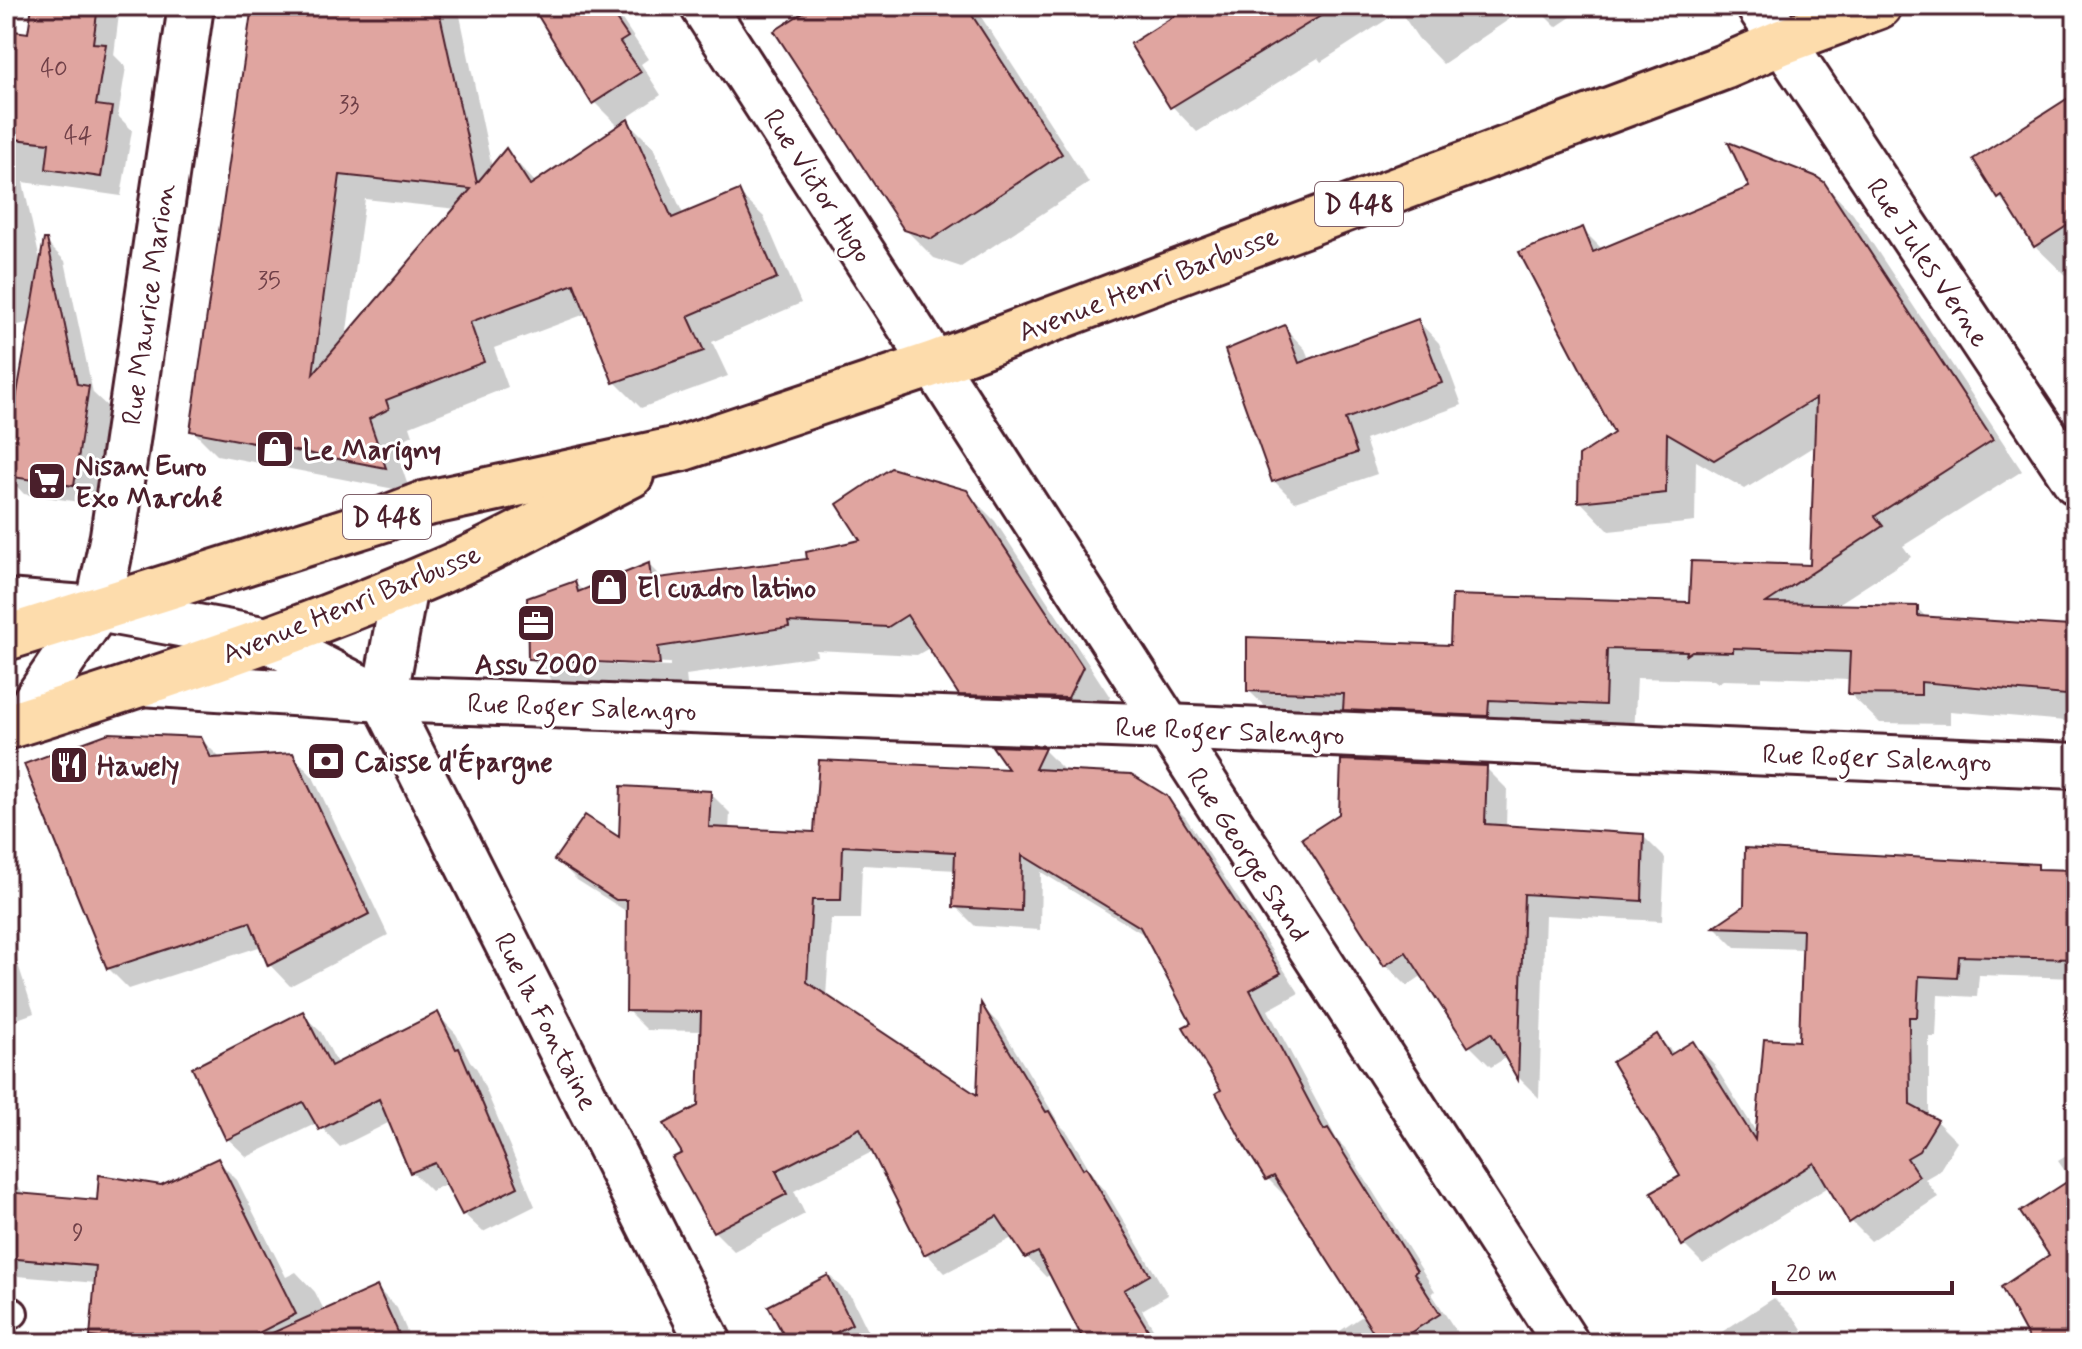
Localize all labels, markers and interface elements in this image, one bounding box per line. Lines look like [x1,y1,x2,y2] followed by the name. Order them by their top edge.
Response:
[40,54,68,85] house number: 40
[339,90,360,121] house number: 33
[752,102,880,272] street label: Rue Victor Hugo
[64,121,92,152] house number: 44
[1857,172,1997,355] street label: Rue Jules Verne
[114,181,185,428] street label: Rue Maurice Marion
[1315,182,1403,226] road number: D 448
[1013,219,1284,352] street label: Avenue Henri Barbusse
[257,266,281,297] house number: 35
[254,428,296,470] shop icon: Le Marigny
[303,433,441,471] place label: Le Marigny
[75,449,223,518] place label: Nisan Euro Exo Marché
[26,460,68,502] supermarket icon: Nisan Euro Exo Marché
[343,495,431,539] road number: D 448
[217,536,487,674] street label: Avenue Henri Barbusse
[588,566,630,608] shop icon: El cuadro latino
[637,571,816,608] place label: El cuadro latino
[515,602,557,644] office icon: Assu 2000
[475,648,597,685] place label: Assu 2000
[466,686,697,734] street label: Rue Roger Salengro
[1114,710,1345,758] street label: Rue Roger Salengro
[1761,737,1992,785] street label: Rue Roger Salengro
[305,740,347,782] bank icon: Caisse d'Épargne
[354,743,553,785] place label: Caisse d'Épargne
[48,744,90,786] restaurant icon: Hawely
[97,749,179,786] place label: Hawely
[1175,761,1317,951] street label: Rue George Sand
[484,927,606,1117] street label: Rue la Fontaine
[72,1218,84,1249] house number: 9
[1774,1245,1952,1295] scale bar
[1786,1259,1837,1290] text: 20 m

